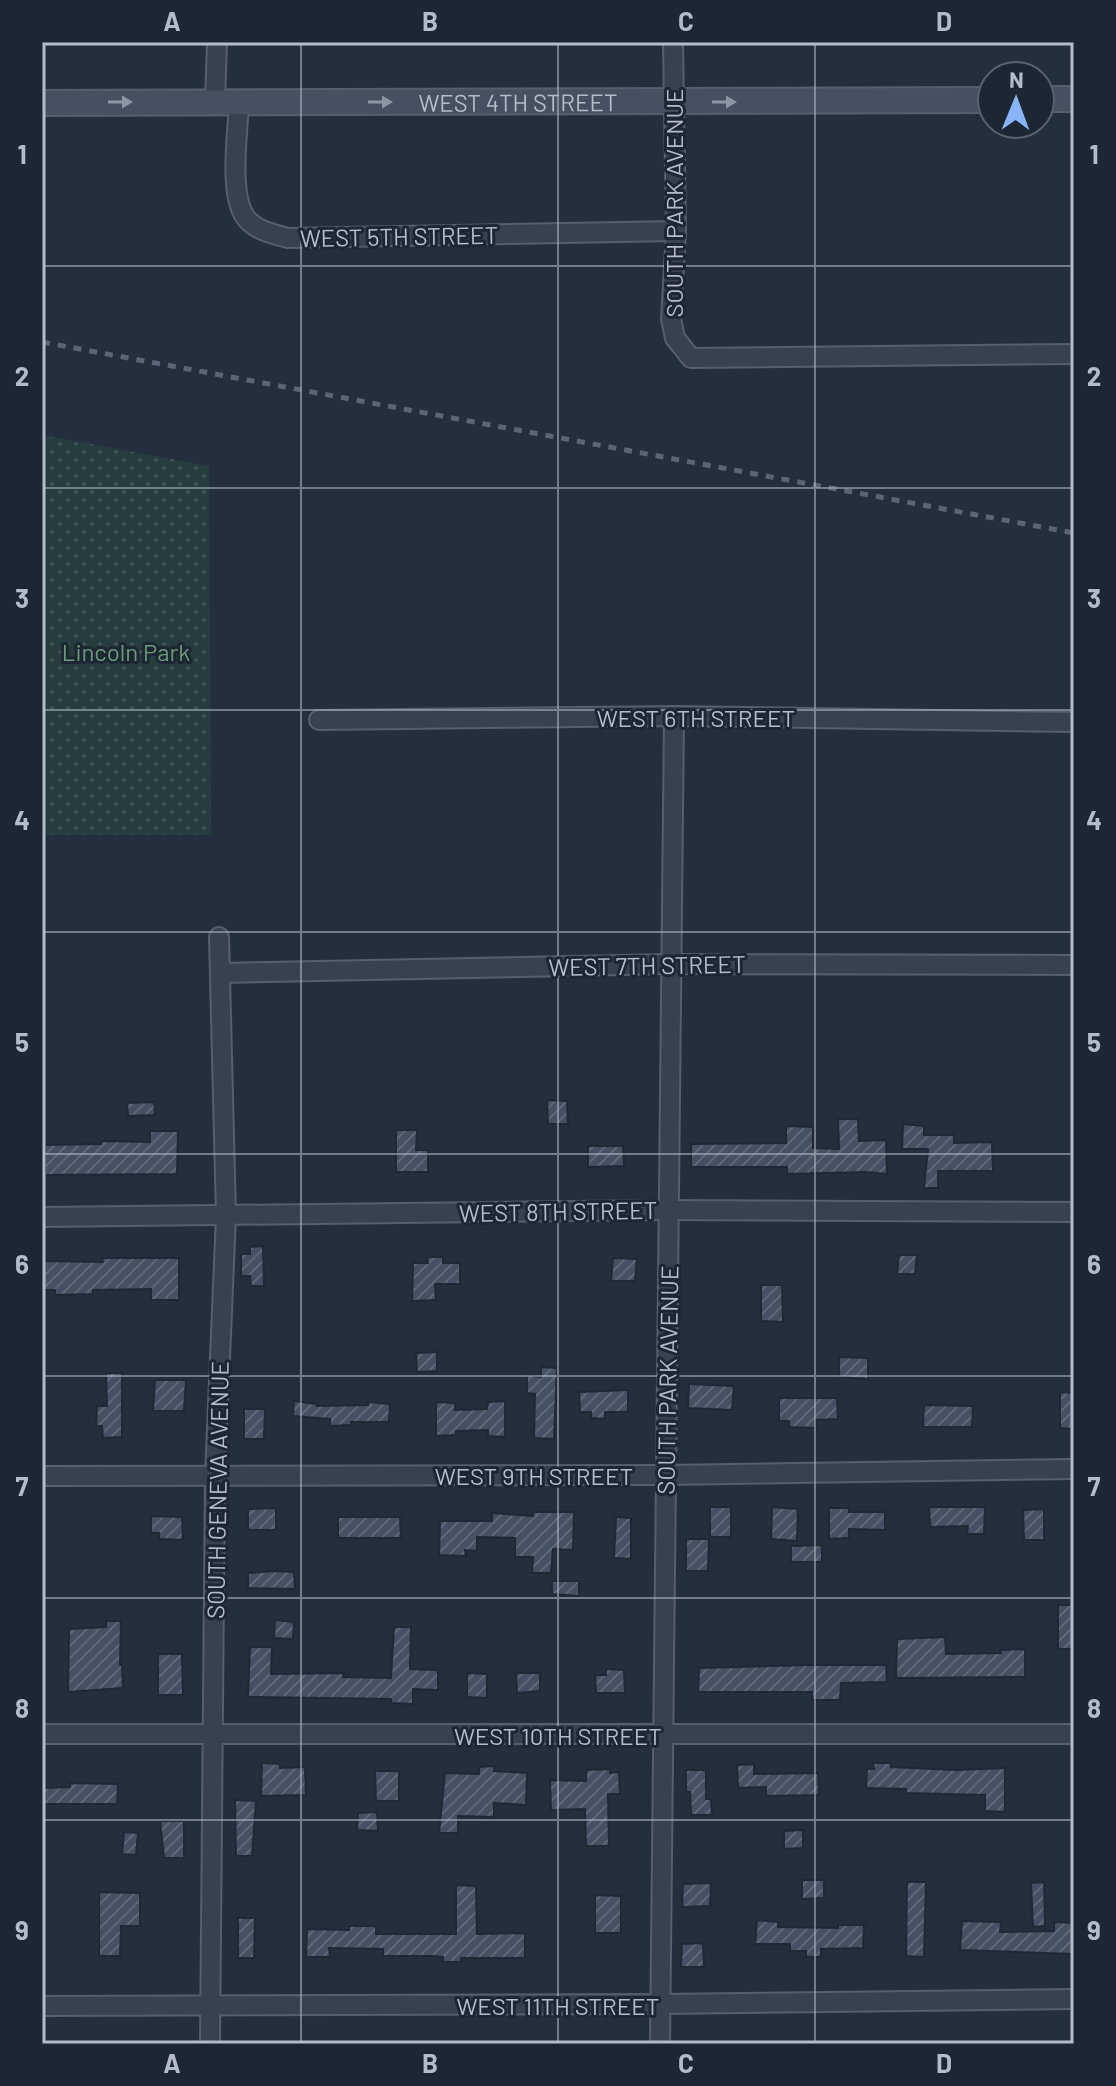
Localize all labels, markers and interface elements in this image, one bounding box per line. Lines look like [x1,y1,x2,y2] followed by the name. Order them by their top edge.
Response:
[163,5,181,36] text: A
[422,5,438,36] text: B
[678,5,694,36] text: C
[936,5,952,36] text: D
[976,60,1056,140] north arrow
[1009,66,1024,92] text: N
[418,87,618,116] street label: WEST 4TH STREET
[659,88,688,318] street label: SOUTH PARK AVENUE
[108,96,133,108] one-way arrow
[368,96,393,108] one-way arrow
[712,96,737,108] one-way arrow
[17,138,27,169] text: 1
[1089,138,1099,169] text: 1
[300,220,498,252] street label: WEST 5TH STREET
[15,360,29,391] text: 2
[1087,360,1101,391] text: 2
[15,582,29,613] text: 3
[1087,582,1101,613] text: 3
[62,637,190,666] park label: Lincoln Park
[597,703,795,732] street label: WEST 6TH STREET
[14,804,30,835] text: 4
[1086,804,1102,835] text: 4
[548,949,746,981] street label: WEST 7TH STREET
[15,1026,29,1057] text: 5
[1087,1026,1101,1057] text: 5
[459,1195,657,1227] street label: WEST 8TH STREET
[15,1248,29,1279] text: 6
[1087,1248,1101,1279] text: 6
[651,1265,683,1495] street label: SOUTH PARK AVENUE
[200,1361,234,1619] street label: SOUTH GENEVA AVENUE
[435,1461,633,1490] street label: WEST 9TH STREET
[16,1470,29,1501] text: 7
[1088,1470,1101,1501] text: 7
[15,1692,29,1723] text: 8
[1087,1692,1101,1723] text: 8
[454,1721,662,1750] street label: WEST 10TH STREET
[15,1914,29,1945] text: 9
[1087,1914,1101,1945] text: 9
[457,1991,659,2020] street label: WEST 11TH STREET
[163,2047,181,2078] text: A
[422,2047,438,2078] text: B
[678,2047,694,2078] text: C
[936,2047,952,2078] text: D

